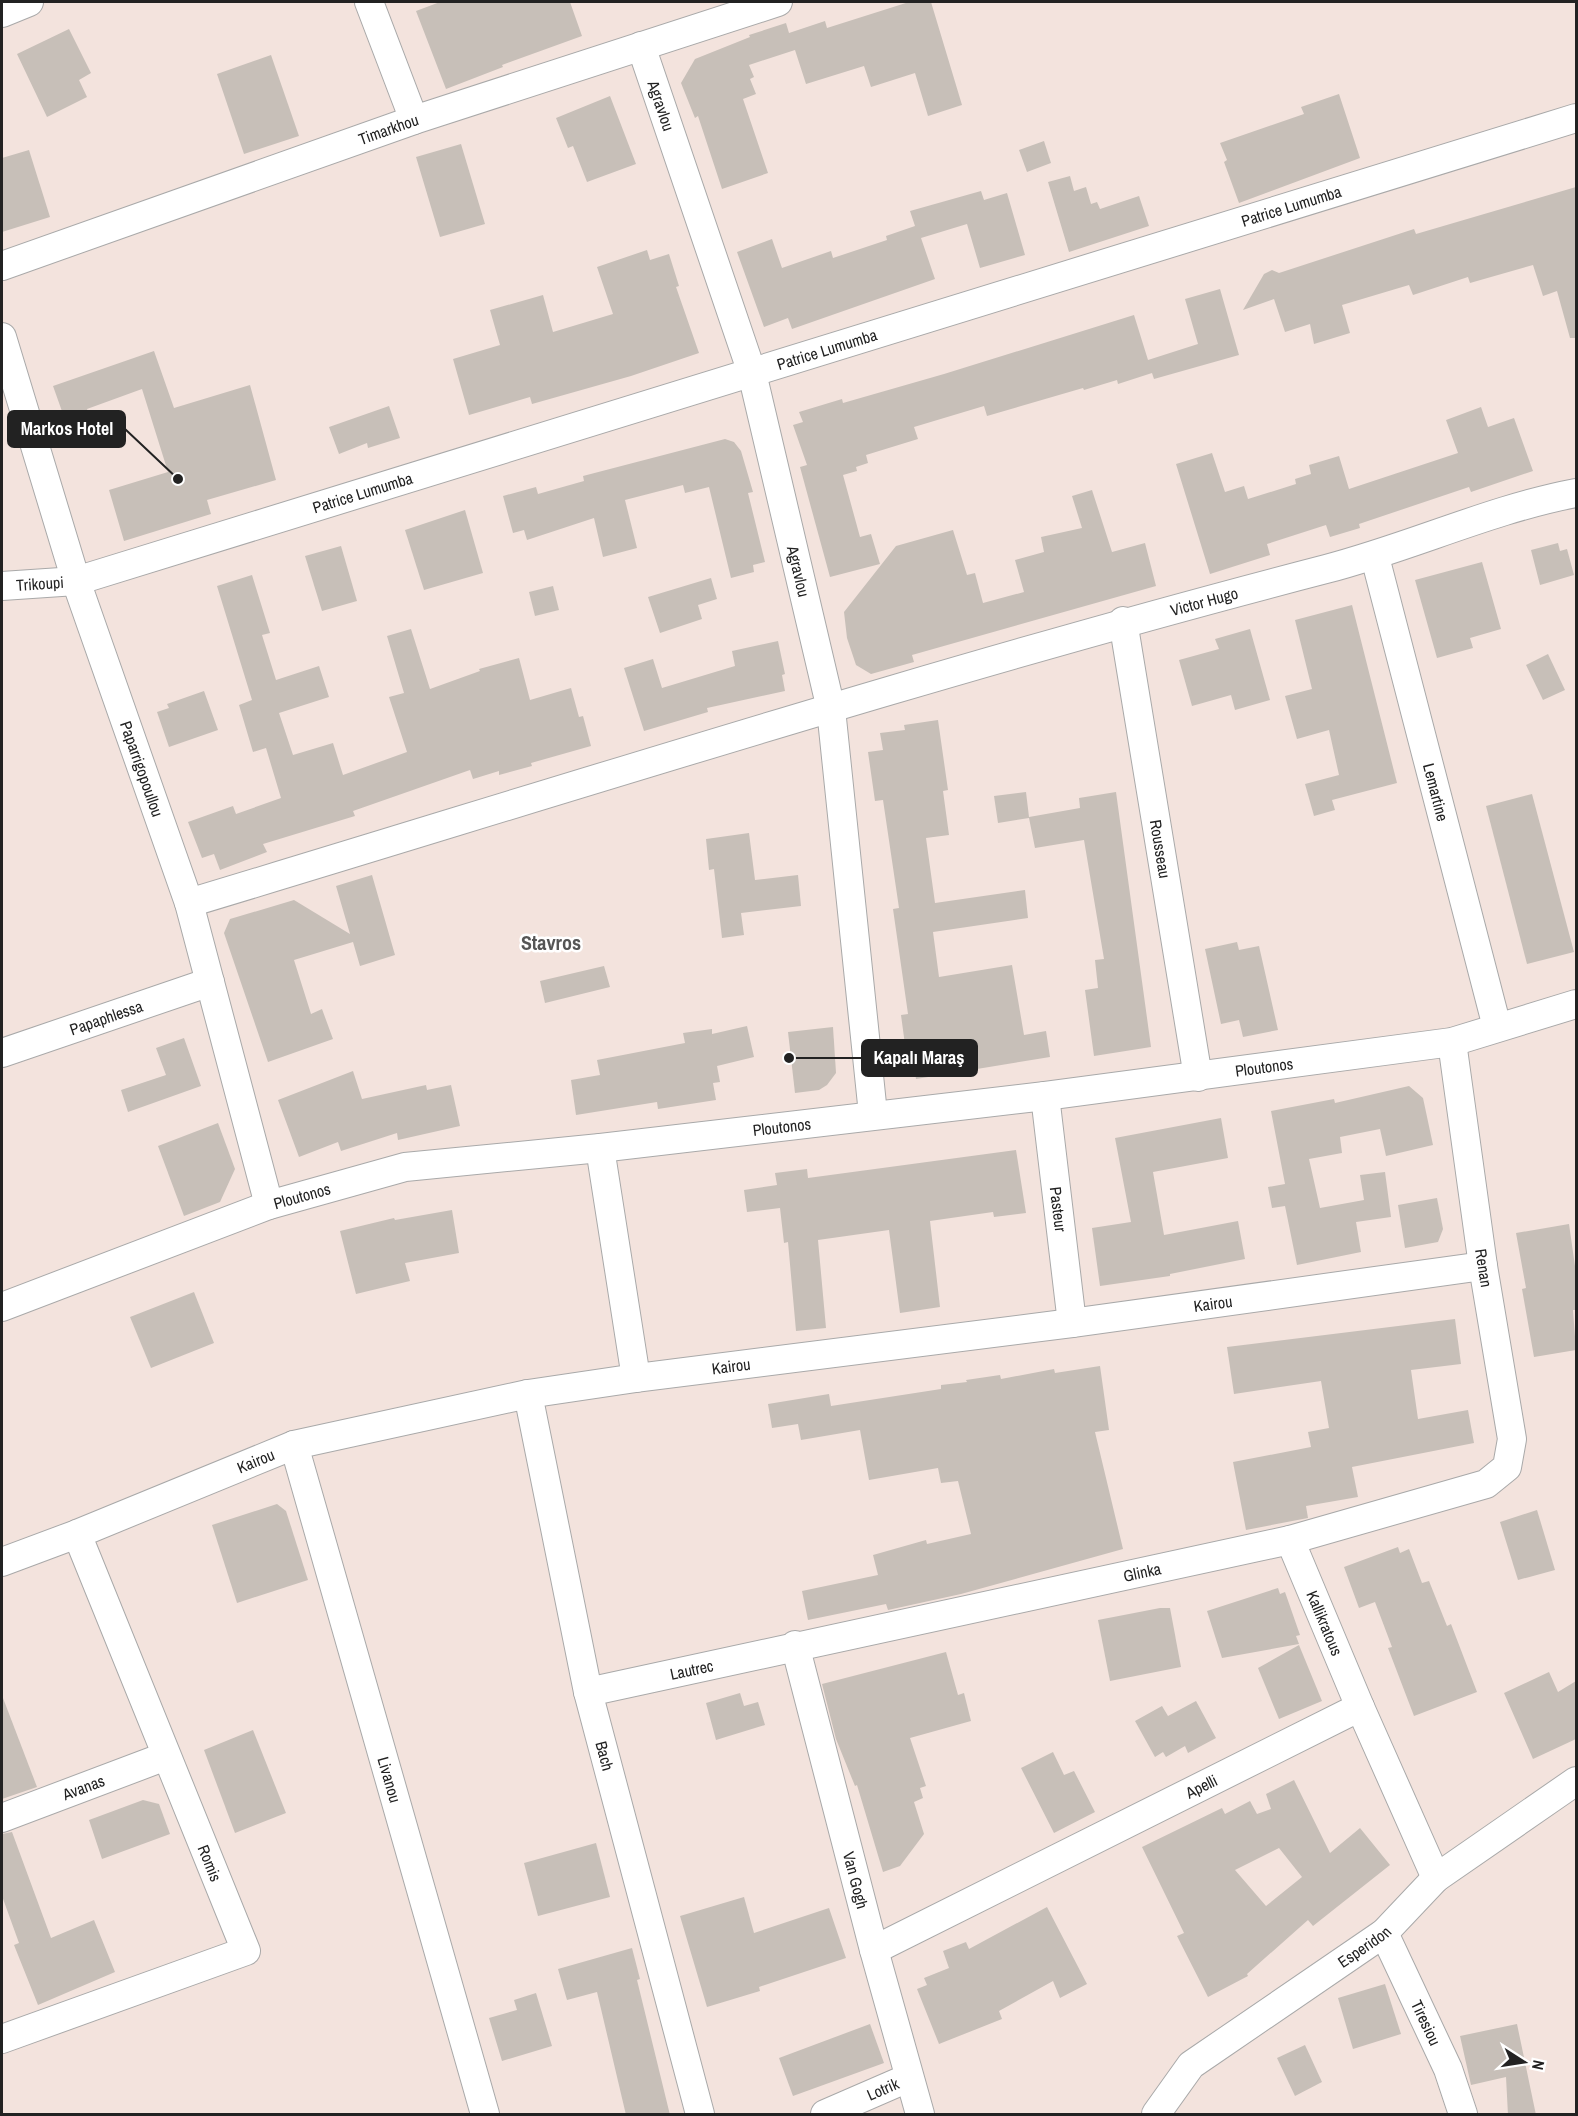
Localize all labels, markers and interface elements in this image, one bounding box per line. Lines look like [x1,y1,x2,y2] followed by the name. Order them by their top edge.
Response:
[642,77,680,134] street label: Agravlou
[355,108,421,150] street label: Timarkhou
[1239,180,1345,232] street label: Patrice Lumumba
[774,323,880,375] street label: Patrice Lumumba
[8,411,125,447] callout: Markos Hotel
[21,416,113,441] text: Markos Hotel
[310,467,416,518] street label: Patrice Lumumba
[782,543,815,599] street label: Agravlou
[15,571,64,596] street label: Trikoupi
[1168,582,1240,621] street label: Victor Hugo
[115,718,169,820] street label: Paparrigopoullou
[1418,761,1454,824] street label: Lemartine
[1145,818,1176,880] street label: Rousseau
[521,929,581,956] district label: Stavros
[67,995,146,1040] street label: Papaphlessa
[862,1040,977,1076] callout: Kapalı Maraş
[873,1045,965,1070] text: Kapalı Maraş
[1234,1052,1294,1082] street label: Ploutonos
[752,1112,812,1141] street label: Ploutonos
[271,1177,333,1214] street label: Ploutonos
[1045,1185,1072,1234] street label: Pasteur
[1470,1247,1498,1289] street label: Renan
[1192,1290,1234,1317] street label: Kairou
[710,1353,752,1379] street label: Kairou
[233,1443,278,1478] street label: Kairou
[1121,1557,1164,1587] street label: Glinka
[1301,1587,1348,1659] street label: Kallikratous
[668,1654,716,1685] street label: Lautrec
[590,1739,619,1773] street label: Bach
[373,1754,407,1805] street label: Livanou
[58,1769,108,1806] street label: Avanas
[1181,1769,1221,1804] street label: Apelli
[193,1841,227,1885] street label: Romis
[838,1849,874,1911] street label: Van Gogh
[1333,1921,1396,1973] street label: Esperidon
[1406,1996,1446,2049] street label: Tiresiou
[1494,2032,1554,2092] north arrow
[1527,2058,1550,2072] text: N
[863,2072,903,2106] street label: Lotrik

